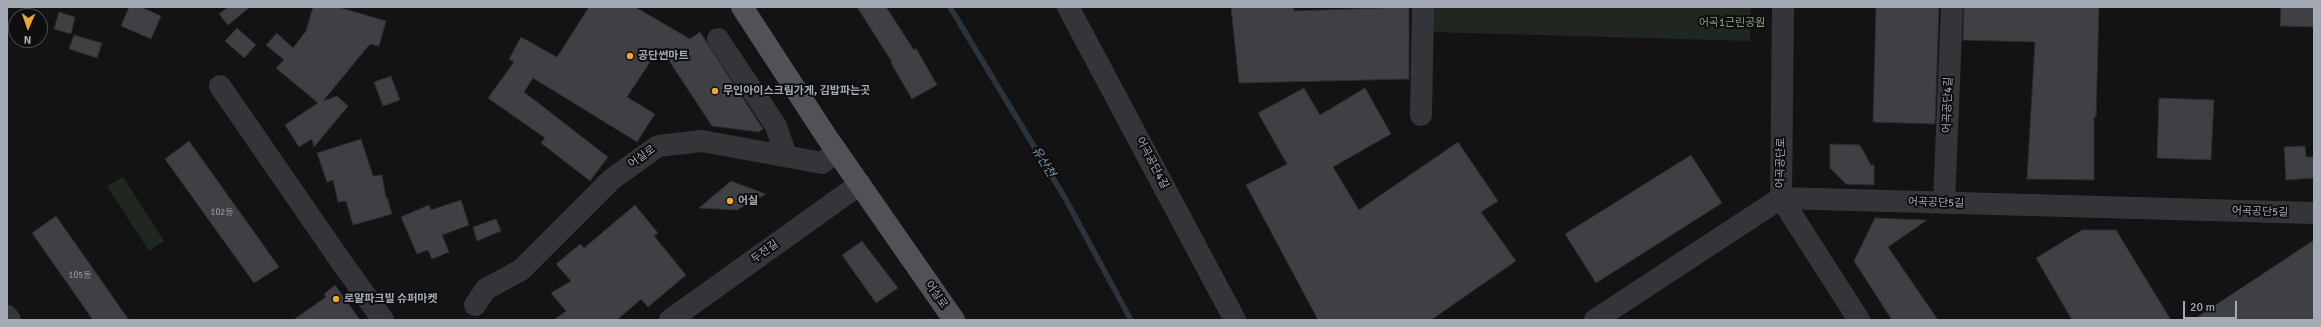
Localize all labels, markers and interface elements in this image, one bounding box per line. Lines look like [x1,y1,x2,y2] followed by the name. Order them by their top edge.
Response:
[8,8,48,48] north arrow
[1699,16,1765,30] park label: 어곡1근린공원
[24,33,32,46] text: N
[638,49,689,63] place label: 공단썬마트
[625,51,635,61] marker: 공단썬마트
[1940,77,1956,133] street label: 어곡공단4길
[723,84,870,98] place label: 무인아이스크림가게, 김밥파는곳
[710,86,720,96] marker: 무인아이스크림가게, 김밥파는곳
[1133,135,1171,191] street label: 어곡공단4길
[1774,138,1788,188] street label: 어곡공단로
[626,143,658,171] street label: 어실로
[1028,144,1058,180] water label: 유산천
[738,194,758,208] place label: 어실
[1908,195,1964,211] street label: 어곡공단5길
[725,196,735,206] marker: 어실
[2232,204,2288,220] street label: 어곡공단5길
[211,208,233,218] house number: 102동
[749,238,781,266] street label: 두전길
[69,271,91,281] house number: 105동
[922,279,950,311] street label: 어실로
[344,292,437,306] place label: 로얄파크빌 슈퍼마켓
[2185,293,2239,319] scale bar
[331,294,341,304] marker: 로얄파크빌 슈퍼마켓
[2190,300,2215,315] text: 20 m

